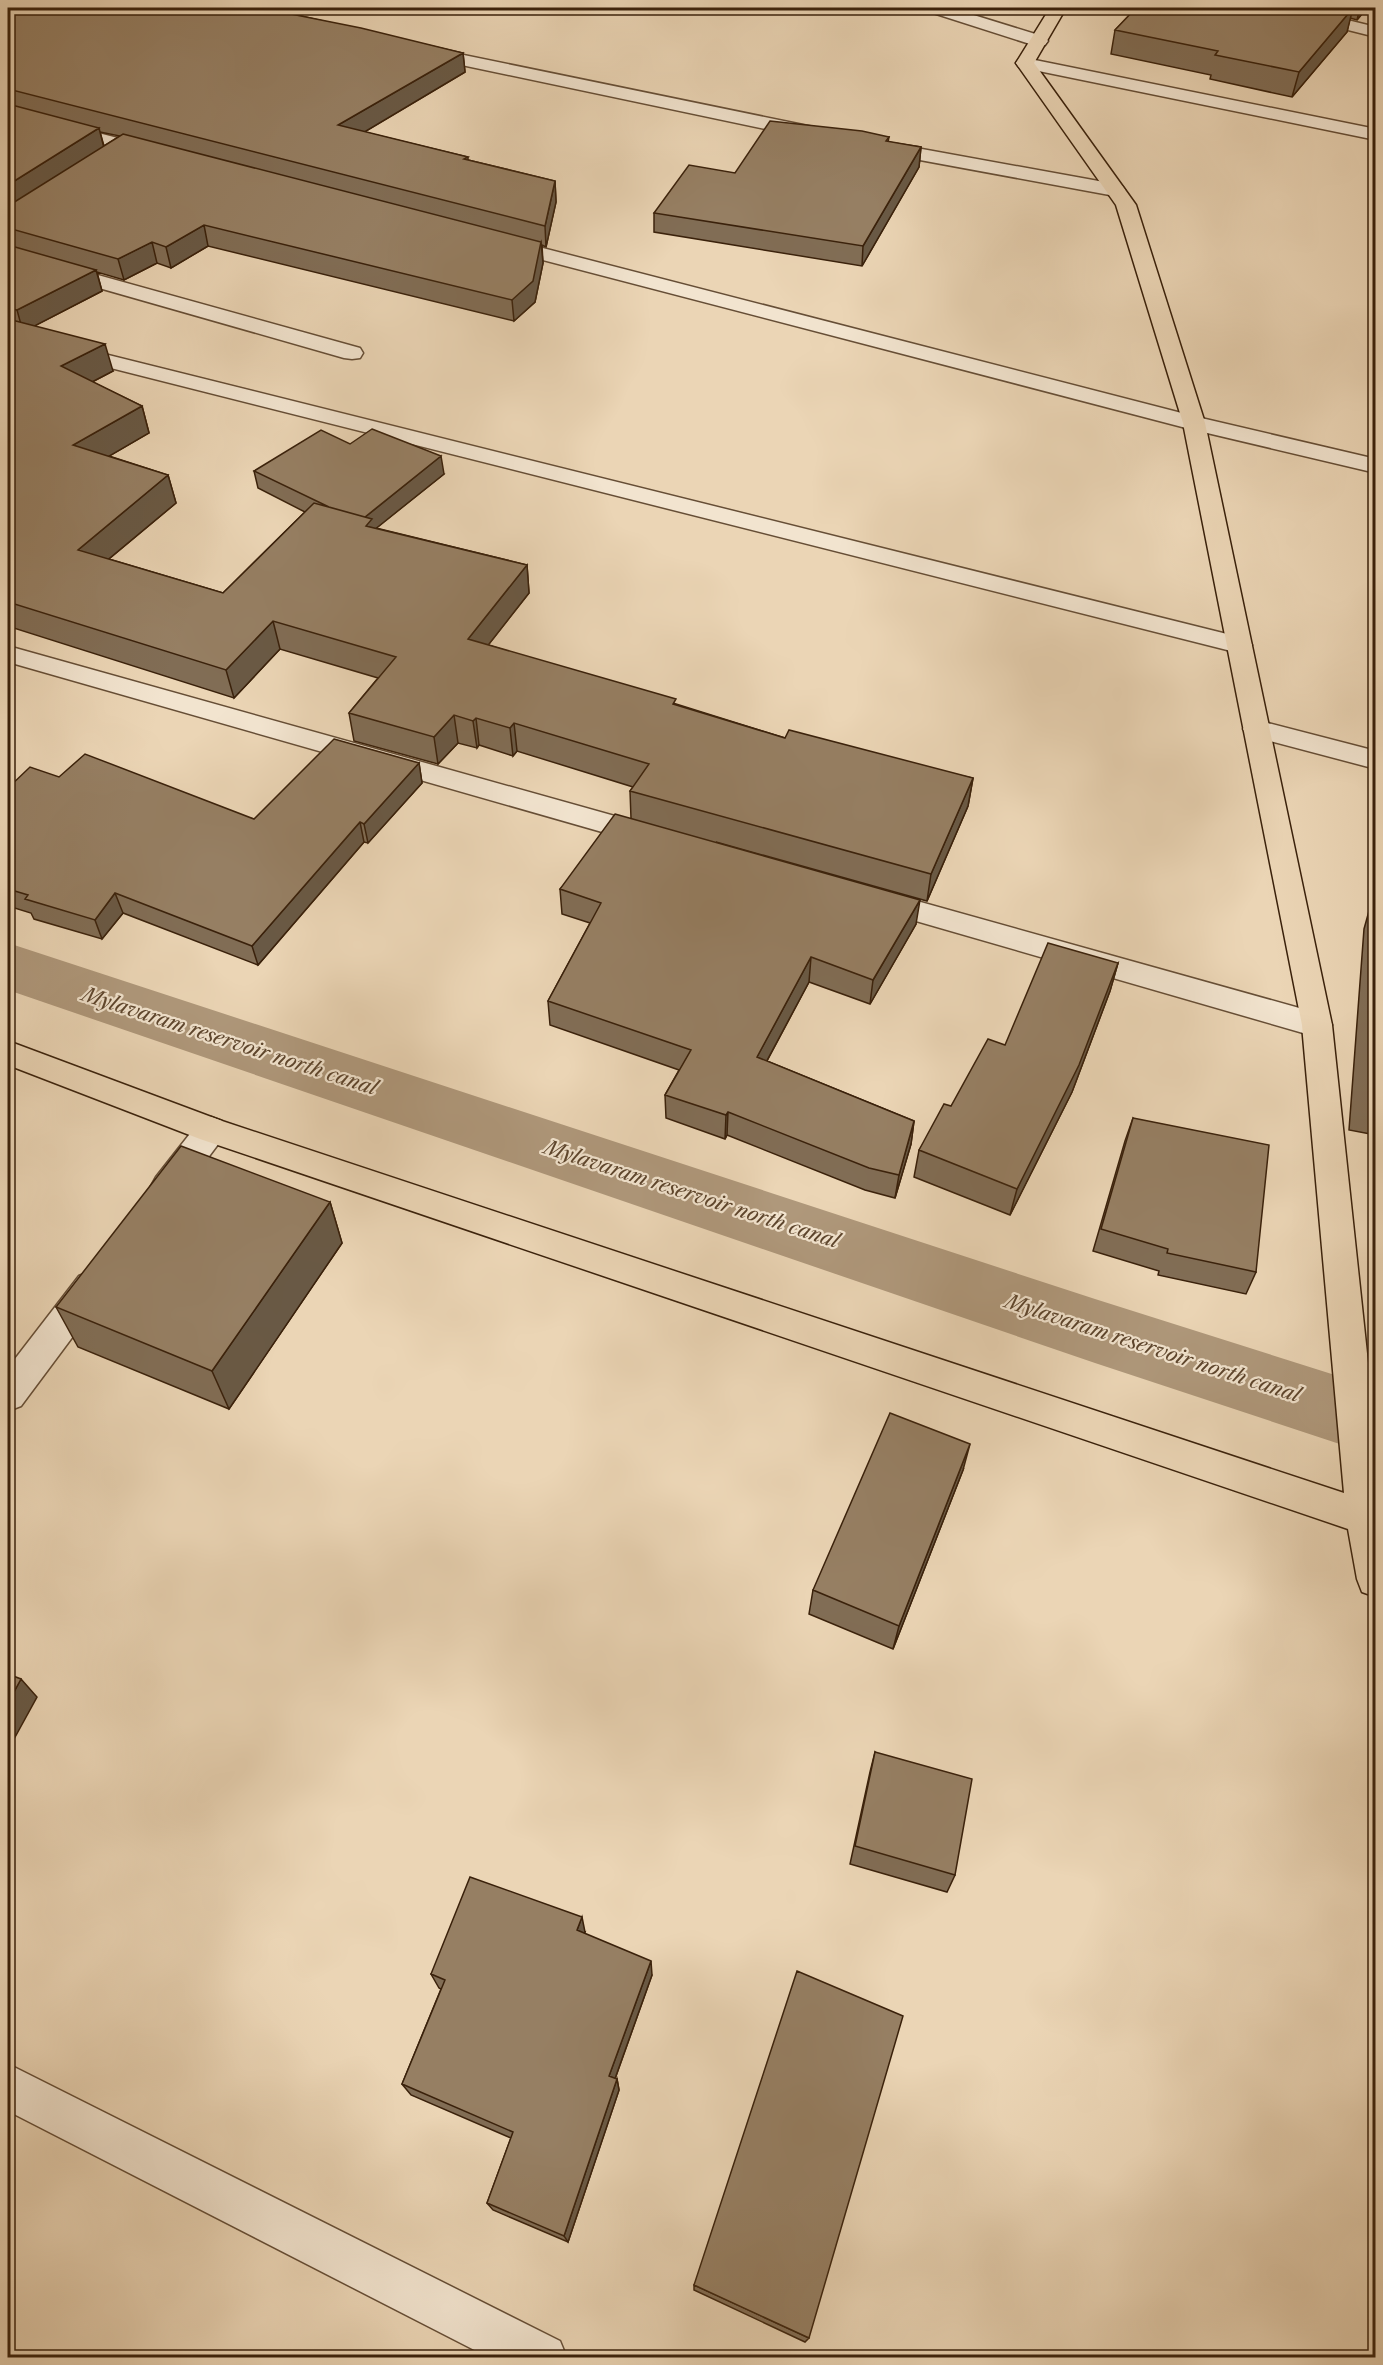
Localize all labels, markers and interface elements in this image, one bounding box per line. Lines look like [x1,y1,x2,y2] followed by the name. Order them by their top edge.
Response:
[78,981,383,1101] water label: Mylavaram reservoir north canal
[540,1134,845,1254] water label: Mylavaram reservoir north canal
[1001,1288,1306,1408] water label: Mylavaram reservoir north canal

